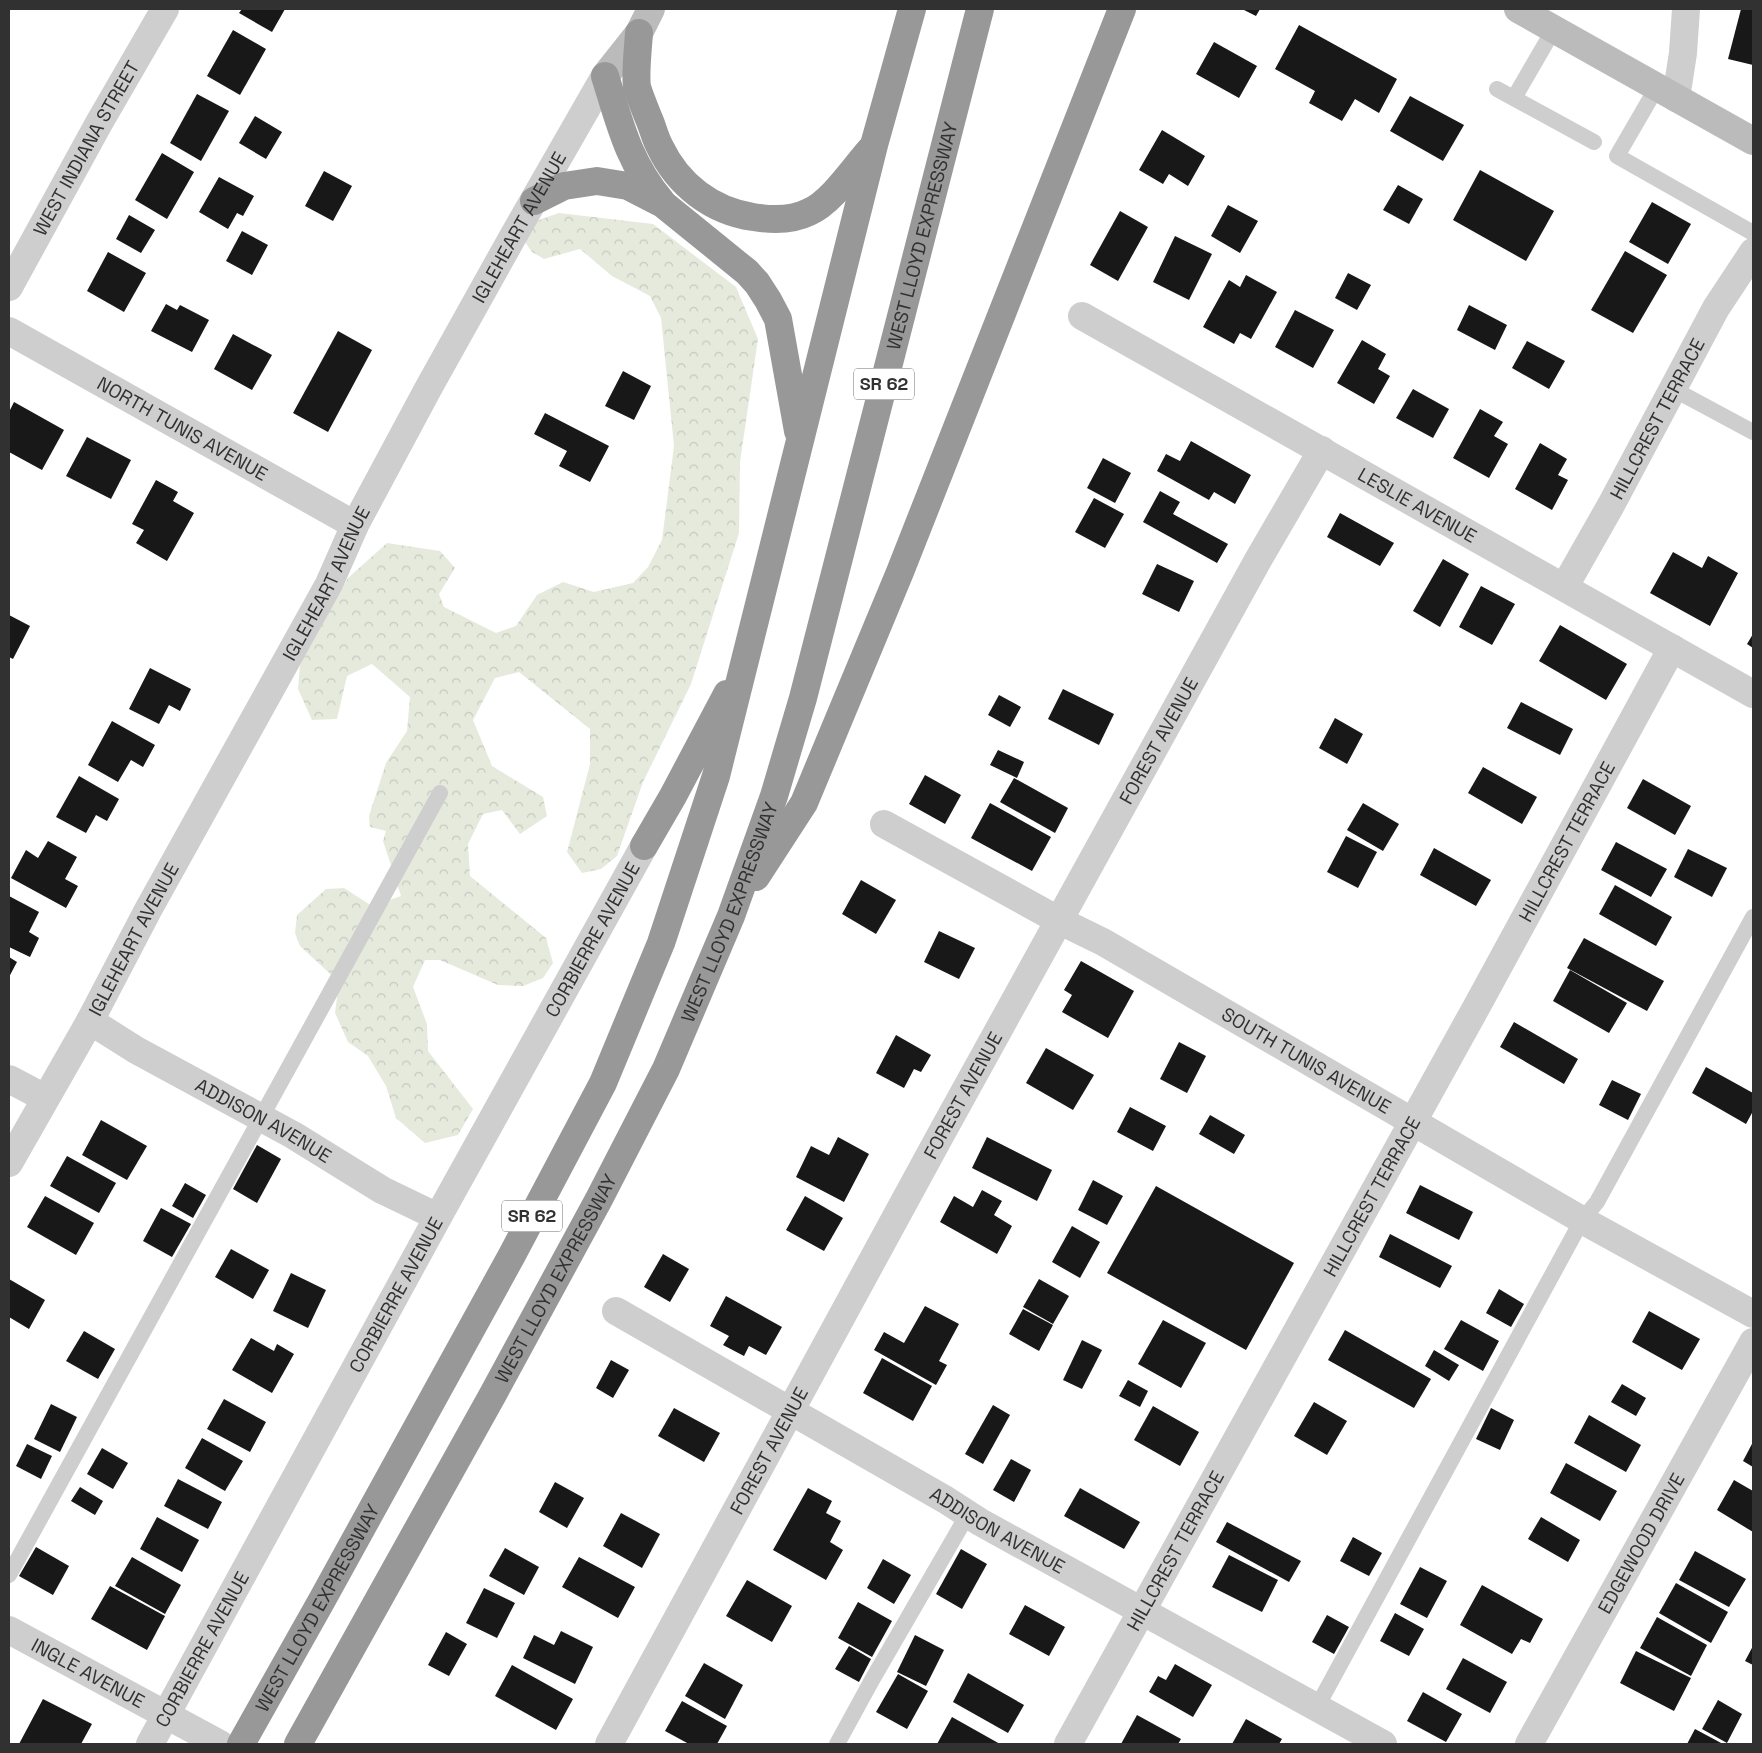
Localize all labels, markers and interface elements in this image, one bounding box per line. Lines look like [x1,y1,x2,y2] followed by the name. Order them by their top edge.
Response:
[28,56,145,240] street label: WEST INDIANA STREET
[881,119,964,352] street label: WEST LLOYD EXPRESSWAY
[466,147,572,307] street label: IGLEHEART AVENUE
[1604,334,1711,504] street label: HILLCREST TERRACE
[854,368,914,399] road number: SR 62
[92,371,272,487] street label: NORTH TUNIS AVENUE
[1353,462,1481,549] street label: LESLIE AVENUE
[277,502,376,665] street label: IGLEHEART AVENUE
[1114,673,1204,809] street label: FOREST AVENUE
[1513,757,1621,926] street label: HILLCREST TERRACE
[675,799,784,1026] street label: WEST LLOYD EXPRESSWAY
[83,858,185,1020] street label: IGLEHEART AVENUE
[539,858,646,1022] street label: CORBIERRE AVENUE
[1217,1002,1395,1119] street label: SOUTH TUNIS AVENUE
[918,1027,1008,1163] street label: FOREST AVENUE
[191,1072,336,1169] street label: ADDISON AVENUE
[1318,1112,1426,1281] street label: HILLCREST TERRACE
[489,1170,623,1388] street label: WEST LLOYD EXPRESSWAY
[502,1200,562,1232] road number: SR 62
[343,1213,449,1377] street label: CORBIERRE AVENUE
[724,1383,814,1519] street label: FOREST AVENUE
[1121,1467,1230,1635] street label: HILLCREST TERRACE
[1592,1469,1691,1618] street label: EDGEWOOD DRIVE
[925,1481,1069,1579] street label: ADDISON AVENUE
[250,1499,386,1716] street label: WEST LLOYD EXPRESSWAY
[150,1567,255,1732] street label: CORBIERRE AVENUE
[27,1633,149,1714] street label: INGLE AVENUE

